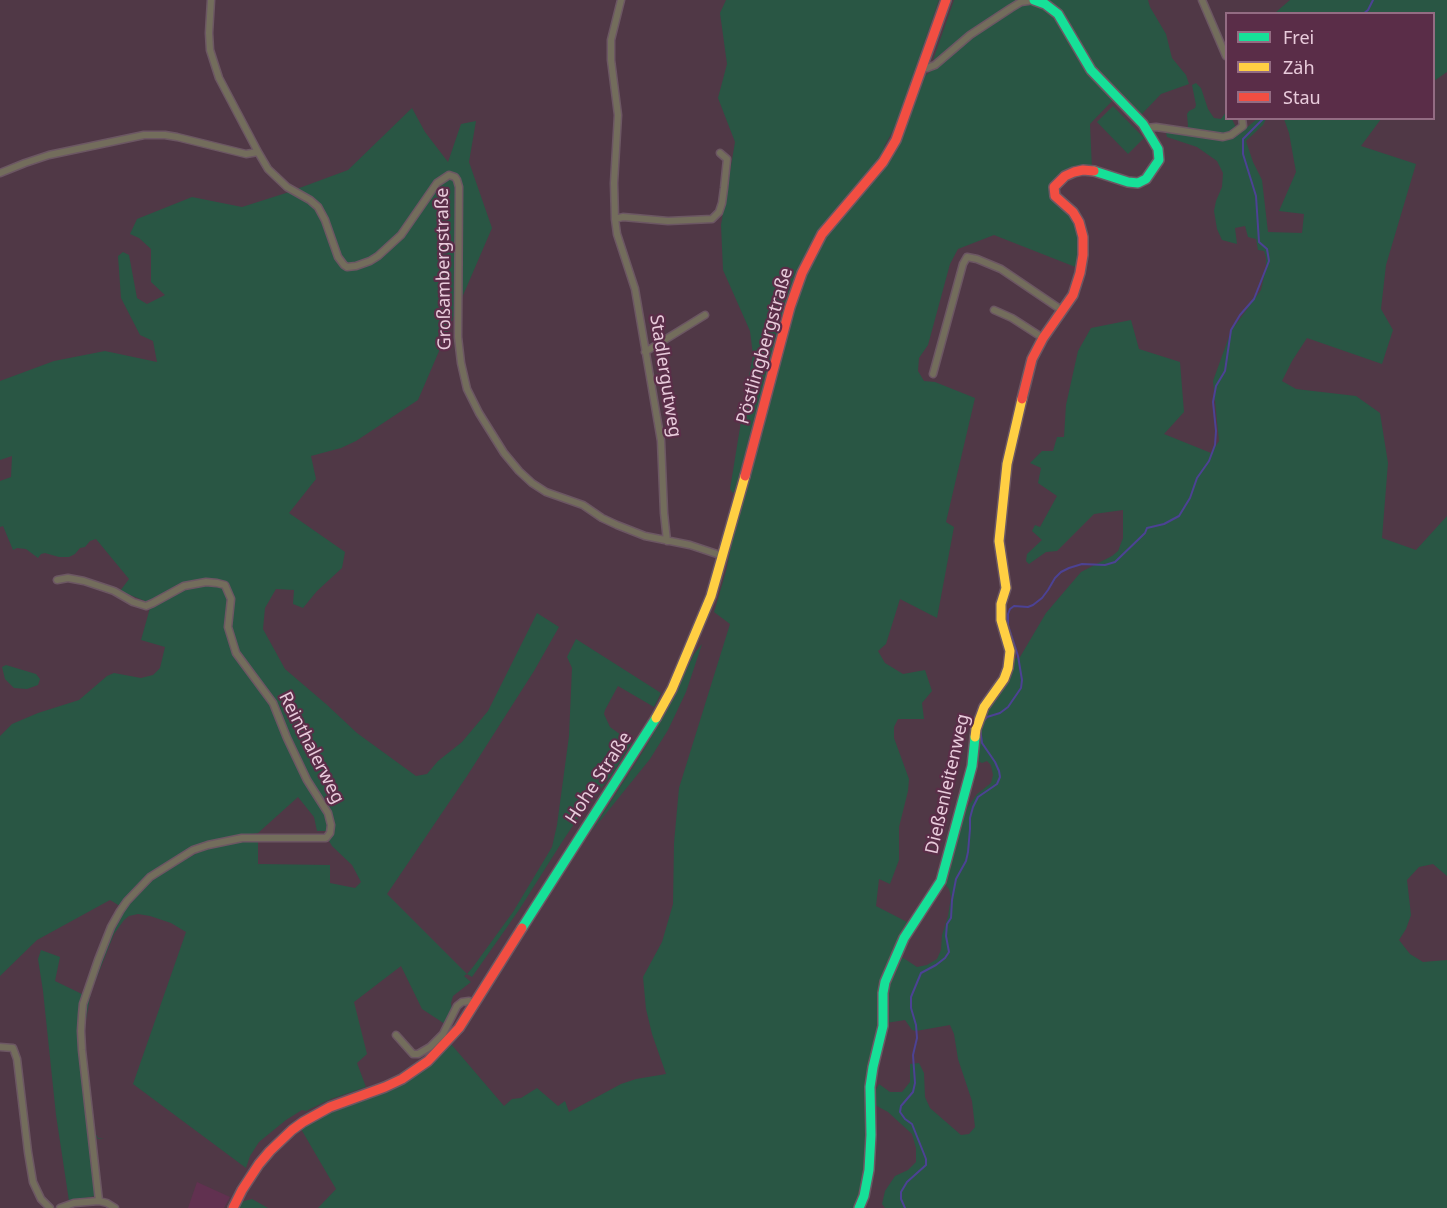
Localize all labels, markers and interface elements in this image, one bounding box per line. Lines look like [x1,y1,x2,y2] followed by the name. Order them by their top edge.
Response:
[1225,12,1435,120] legend
[1283,25,1314,49] text: Frei
[1283,55,1315,79] text: Zäh
[1283,85,1321,109] text: Stau
[432,187,456,351] street label: Großambergstraße
[732,265,798,427] street label: Pöstlingbergstraße
[645,313,685,439] street label: Stadlergutweg
[274,689,348,807] street label: Reinthalerweg
[921,712,975,856] street label: Dießenleitenweg
[561,728,637,828] street label: Hohe Straße

